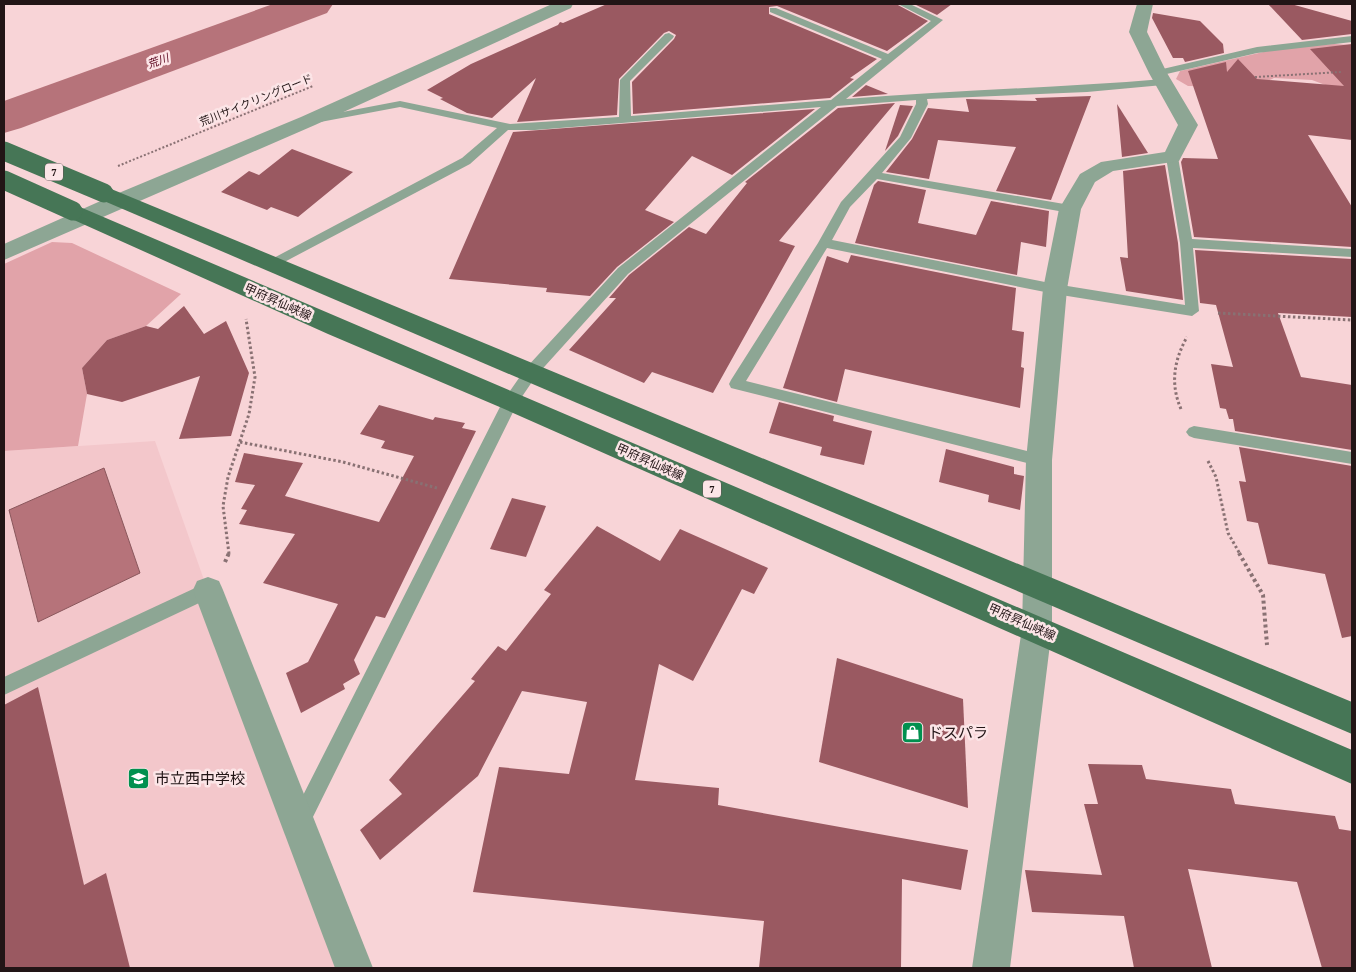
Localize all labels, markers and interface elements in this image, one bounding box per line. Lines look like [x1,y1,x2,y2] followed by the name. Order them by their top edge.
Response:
[146,51,171,70] water label: 荒川
[198,72,314,128] street label: 荒川サイクリングロード
[45,163,63,180] road number: 7
[242,281,314,323] street label: 甲府昇仙峡線
[614,441,686,483] street label: 甲府昇仙峡線
[703,480,721,498] road number: 7
[986,601,1058,643] street label: 甲府昇仙峡線
[900,721,924,745] shop icon: ドスパラ
[928,725,988,741] place label: ドスパラ
[127,767,151,791] school or university icon: 市立西中学校
[155,771,245,787] place label: 市立西中学校

